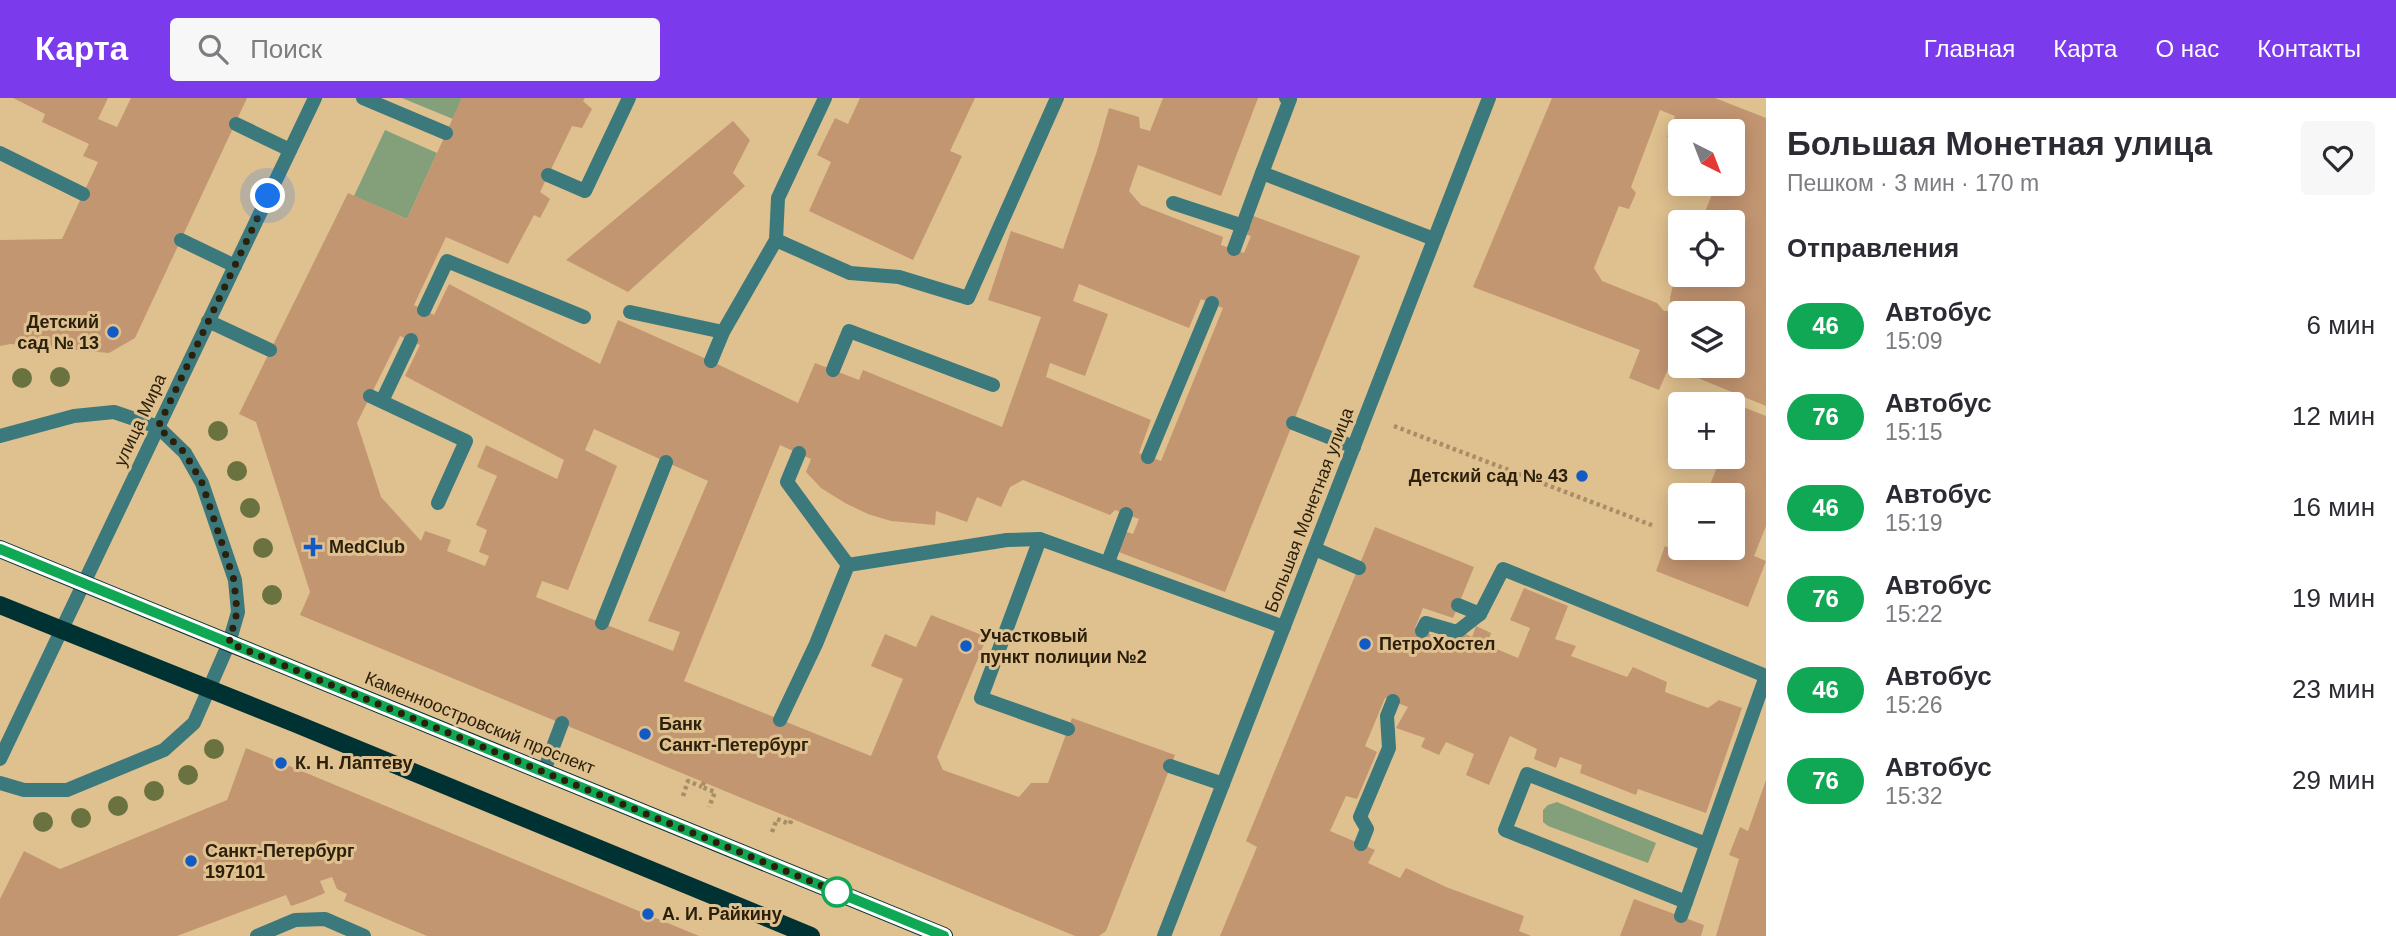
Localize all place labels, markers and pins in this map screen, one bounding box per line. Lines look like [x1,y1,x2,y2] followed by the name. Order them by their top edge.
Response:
[17,312,99,353] place label: Детский сад № 13
[105,324,121,340] marker: Детский сад № 13
[1409,466,1568,486] place label: Детский сад № 43
[1574,468,1590,484] marker: Детский сад № 43
[303,537,323,557] marker: MedClub
[329,537,405,557] place label: MedClub
[980,626,1147,667] place label: Участковый пункт полиции №2
[1379,634,1495,654] place label: ПетроХостел
[1357,636,1373,652] marker: ПетроХостел
[958,638,974,654] marker: Участковый пункт полиции №2
[659,714,809,755] place label: Банк Санкт-Петербург
[637,726,653,742] marker: Банк Санкт-Петербург
[295,753,412,773] place label: К. Н. Лаптеву
[273,755,289,771] marker: К. Н. Лаптеву
[205,841,355,882] place label: Санкт-Петербург 197101
[183,853,199,869] marker: Санкт-Петербург 197101
[822,877,852,907] unlabelled marker
[662,904,782,924] place label: А. И. Райкину
[640,906,656,922] marker: А. И. Райкину

